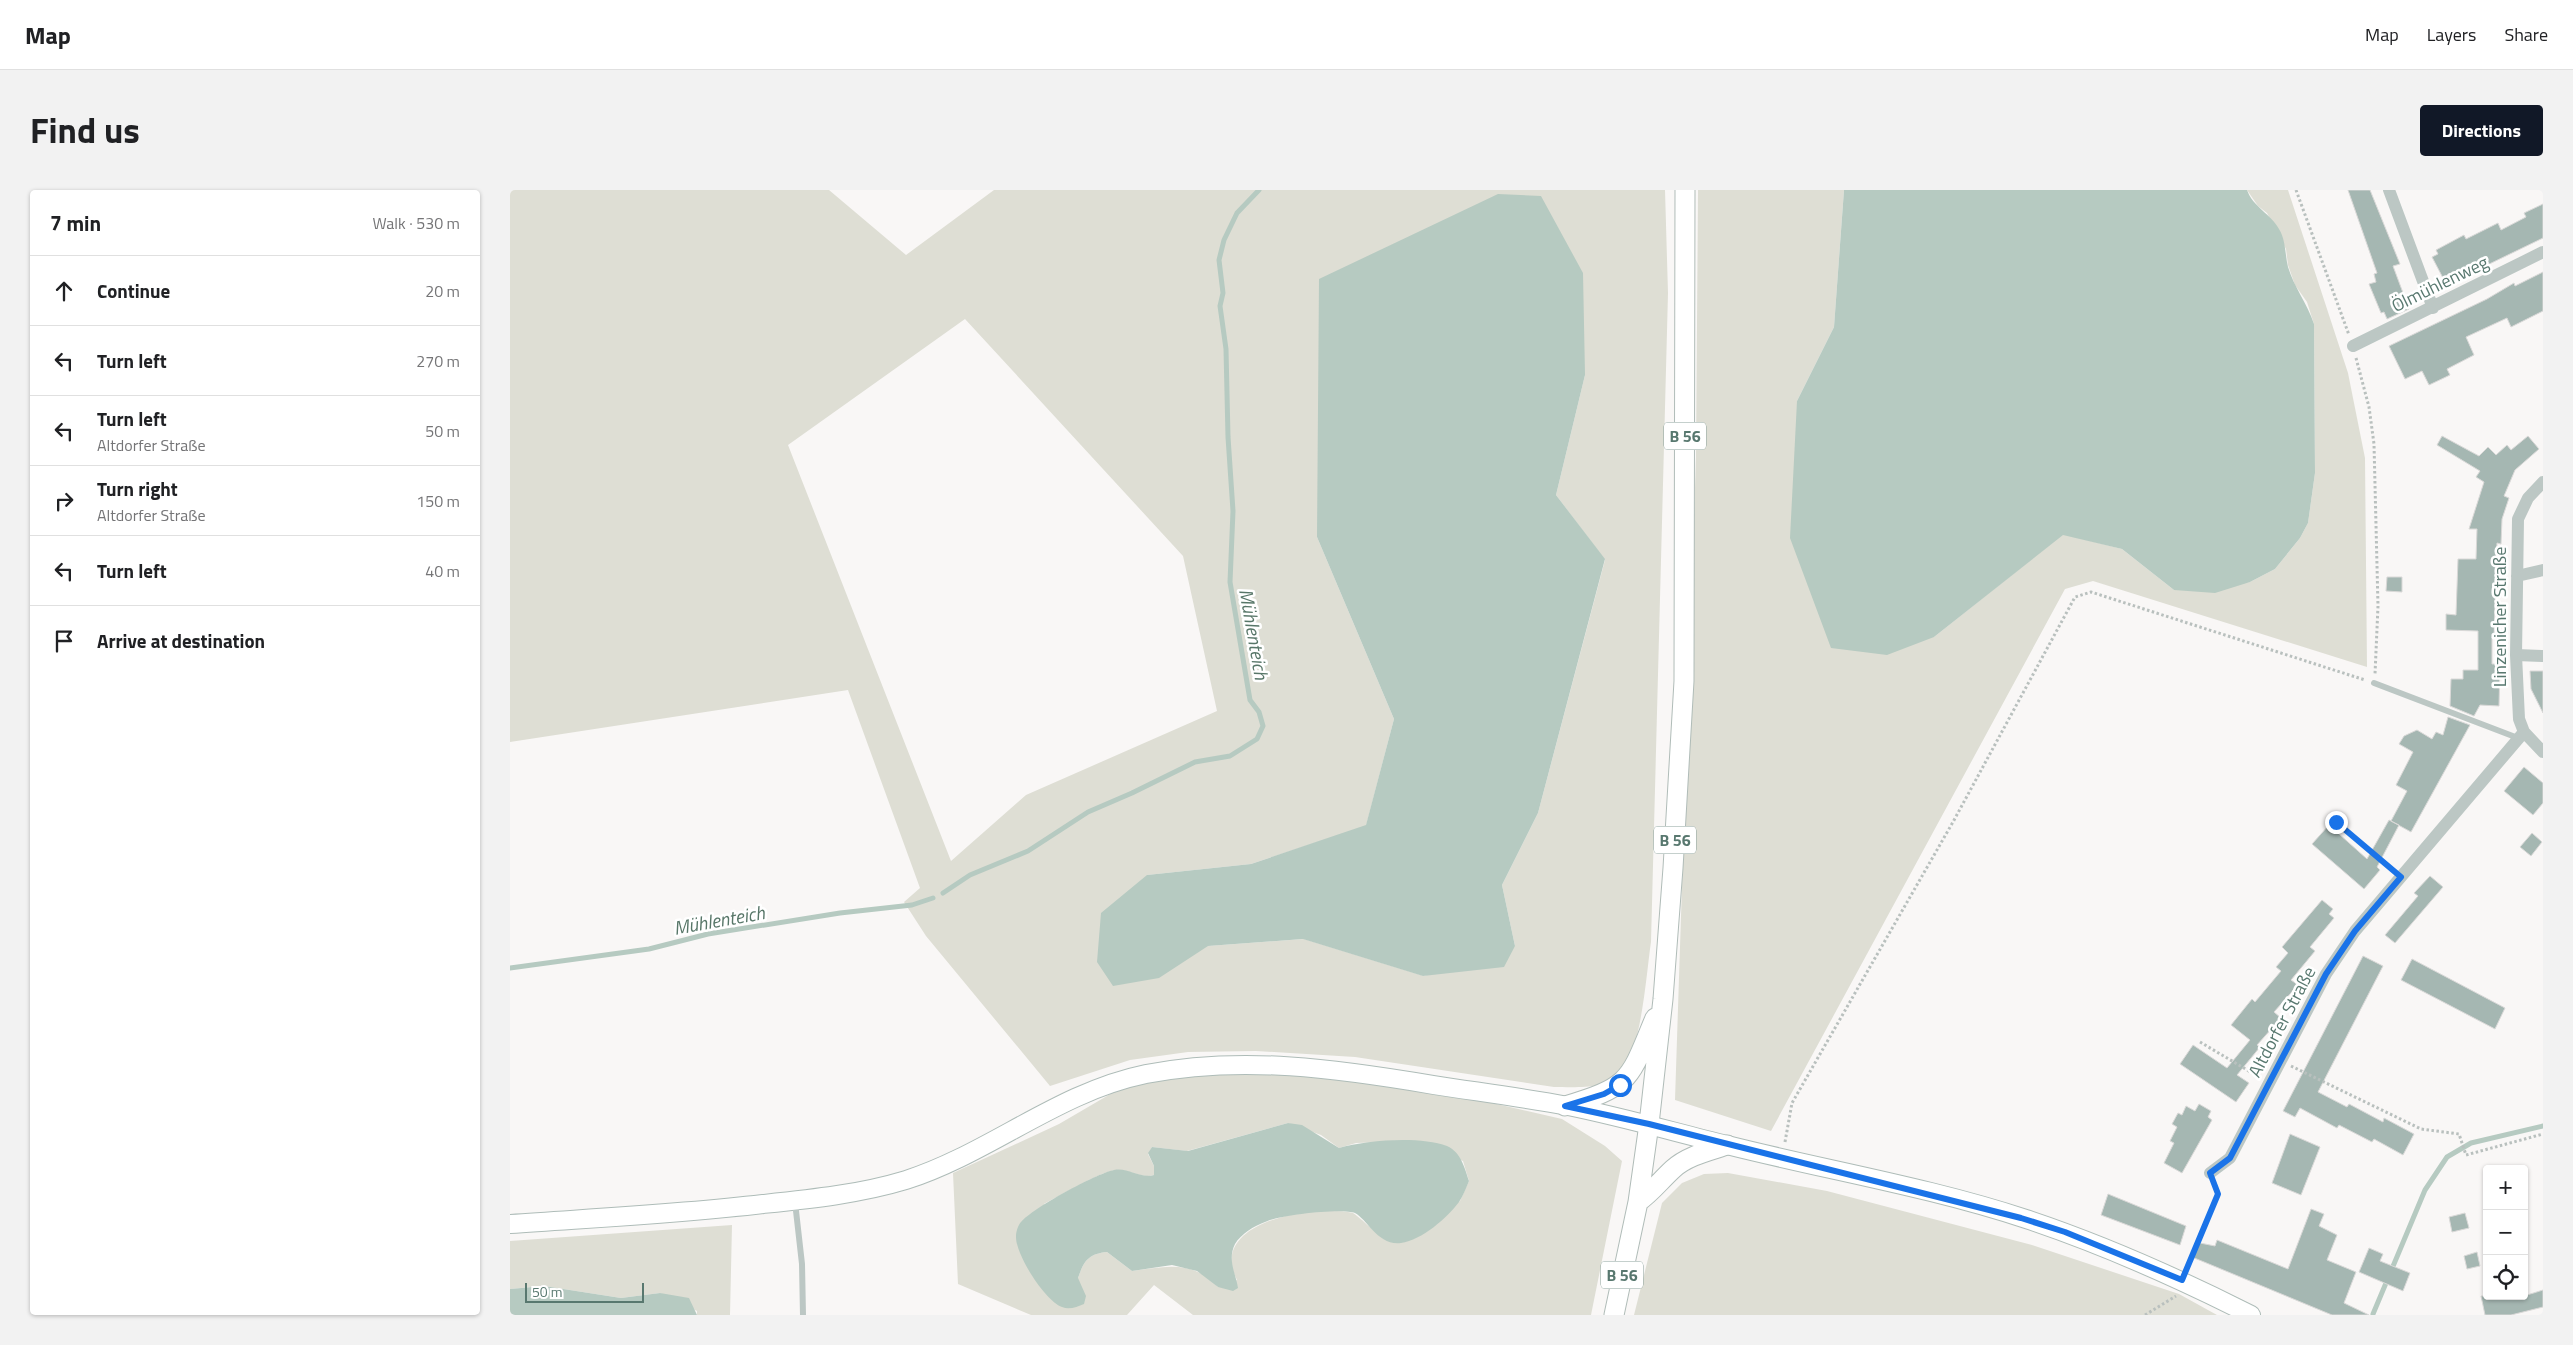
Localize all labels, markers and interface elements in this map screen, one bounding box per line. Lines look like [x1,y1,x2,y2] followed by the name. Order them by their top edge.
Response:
[25,17,71,53] text: Map
[2365,21,2399,48] text: Map
[2427,21,2476,48] text: Layers
[2504,21,2548,48] text: Share
[30,103,140,157] text: Find us
[2420,105,2543,156] button: Directions
[50,207,101,239] text: 7 min
[372,211,460,235] text: Walk · 530 m
[2387,248,2493,319] street label: Ölmühlenweg
[97,276,170,305] text: Continue
[50,277,78,305] icon: ahead
[425,279,460,303] text: 20 m
[97,346,167,375] text: Turn left
[50,347,78,375] icon: left
[416,349,460,373] text: 270 m
[97,404,167,433] text: Turn left
[50,417,78,445] icon: left
[425,419,460,443] text: 50 m
[1664,422,1706,450] road number: B 56
[97,433,206,457] text: Altdorfer Straße
[97,474,178,503] text: Turn right
[50,487,78,515] icon: right
[416,489,460,513] text: 150 m
[97,503,206,527] text: Altdorfer Straße
[2486,547,2513,687] street label: Linzenicher Straße
[97,556,167,585] text: Turn left
[50,557,78,585] icon: left
[425,559,460,583] text: 40 m
[1232,586,1277,682] water label: Mühlenteich
[97,626,265,655] text: Arrive at destination
[50,627,78,655] icon: arrive
[2325,811,2348,834] route end
[1654,826,1696,854] road number: B 56
[671,897,767,942] water label: Mühlenteich
[2241,962,2322,1082] street label: Altdorfer Straße
[1609,1074,1632,1097] route start
[2483,1165,2528,1300] map controls
[2483,1165,2528,1210] button: +
[2483,1210,2528,1255] button: −
[2483,1255,2528,1300] button: locate
[1601,1262,1643,1288] road number: B 56
[525,1280,644,1303] scale bar
[532,1281,562,1302] text: 50 m

